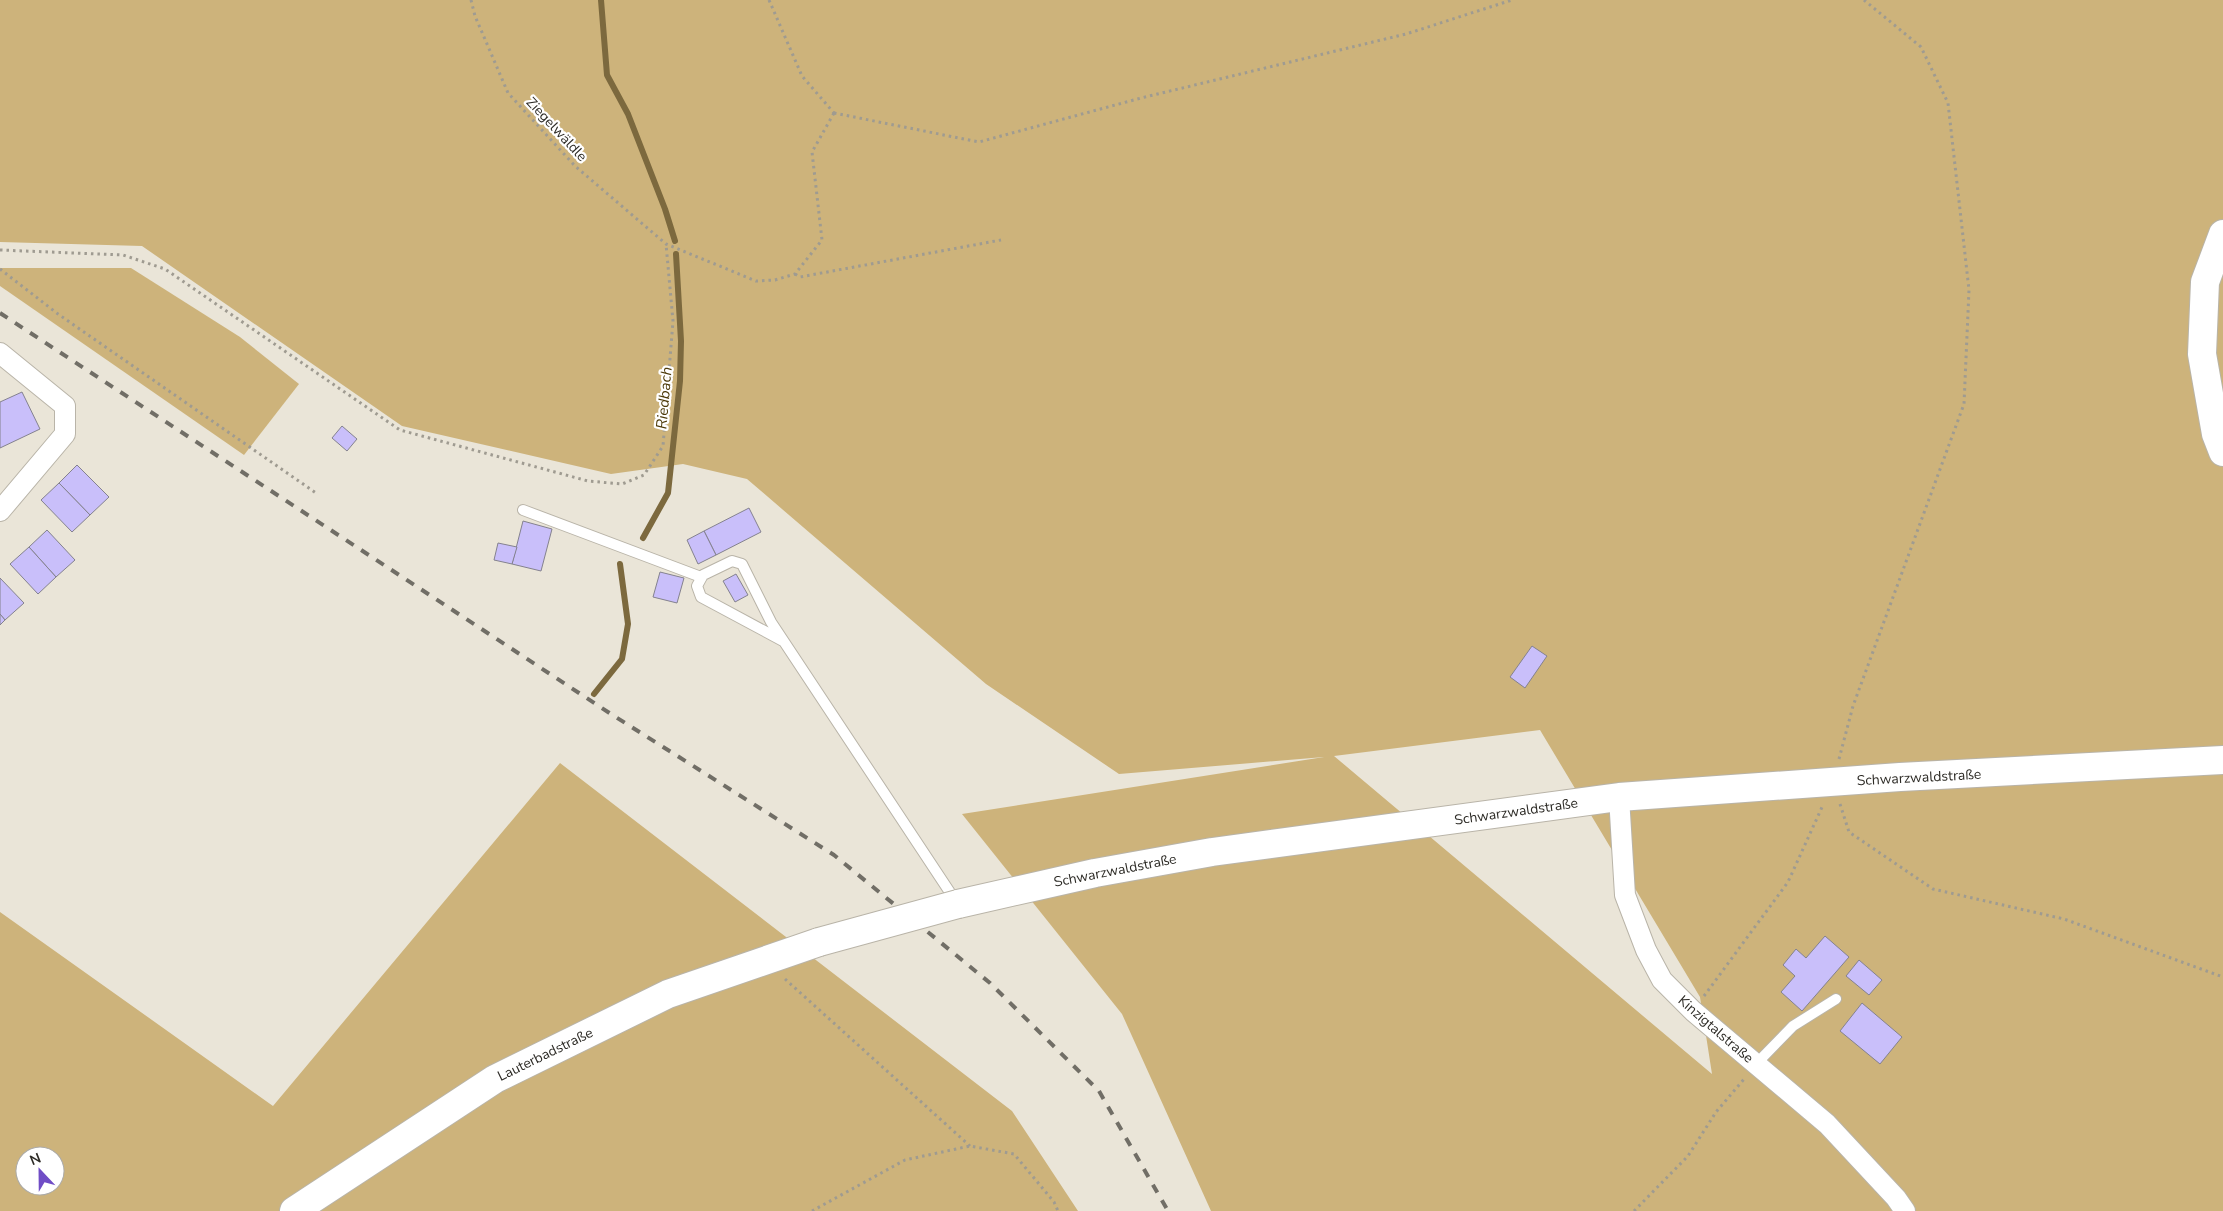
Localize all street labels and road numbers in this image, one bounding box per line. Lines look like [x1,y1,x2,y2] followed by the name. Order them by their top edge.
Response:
[522,93,591,166] street label: Ziegelwäldle
[1856,765,1982,790] street label: Schwarzwaldstraße
[1453,793,1579,830] street label: Schwarzwaldstraße
[1052,849,1178,892] street label: Schwarzwaldstraße
[1674,991,1757,1067] street label: Kinzigtalstraße
[494,1023,596,1086] street label: Lauterbadstraße

